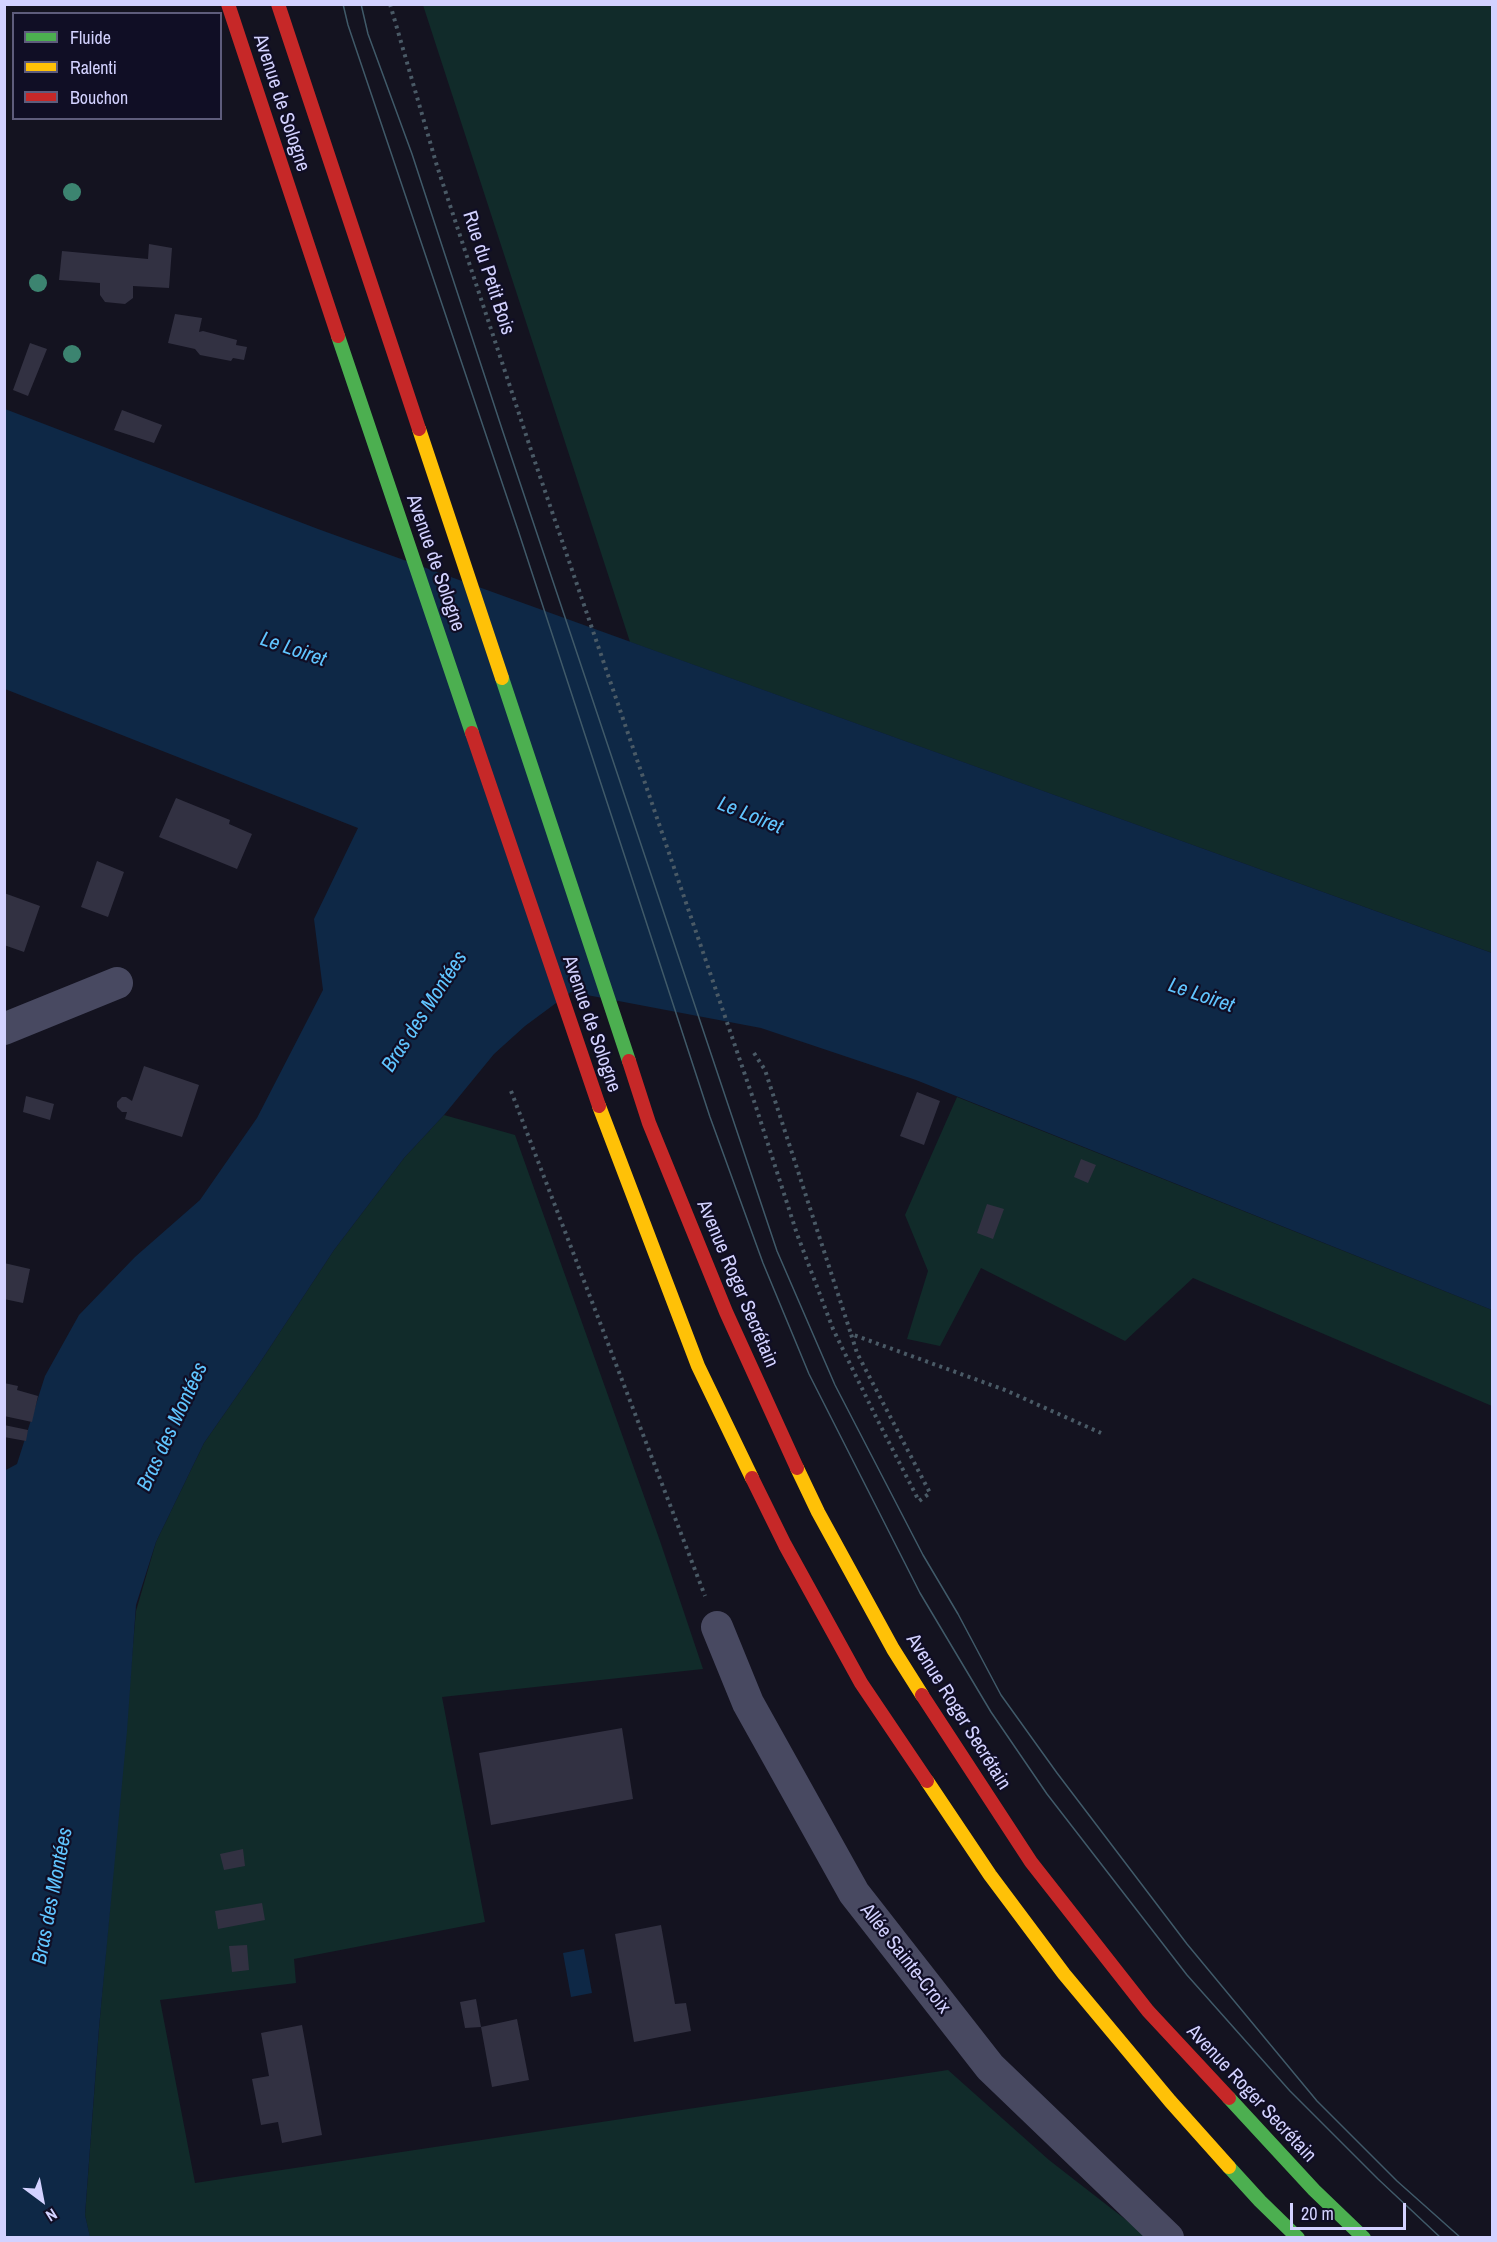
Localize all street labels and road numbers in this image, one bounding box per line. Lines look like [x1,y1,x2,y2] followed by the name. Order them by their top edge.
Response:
[248,31,314,175] street label: Avenue de Sologne
[457,208,519,338] street label: Rue du Petit Bois
[400,492,470,634] street label: Avenue de Sologne
[556,953,626,1095] street label: Avenue de Sologne
[691,1197,783,1371] street label: Avenue Roger Secrétain
[900,1630,1016,1794] street label: Avenue Roger Secrétain
[855,1899,955,2019] street label: Allée Sainte-Croix
[1181,2020,1321,2168] street label: Avenue Roger Secrétain

